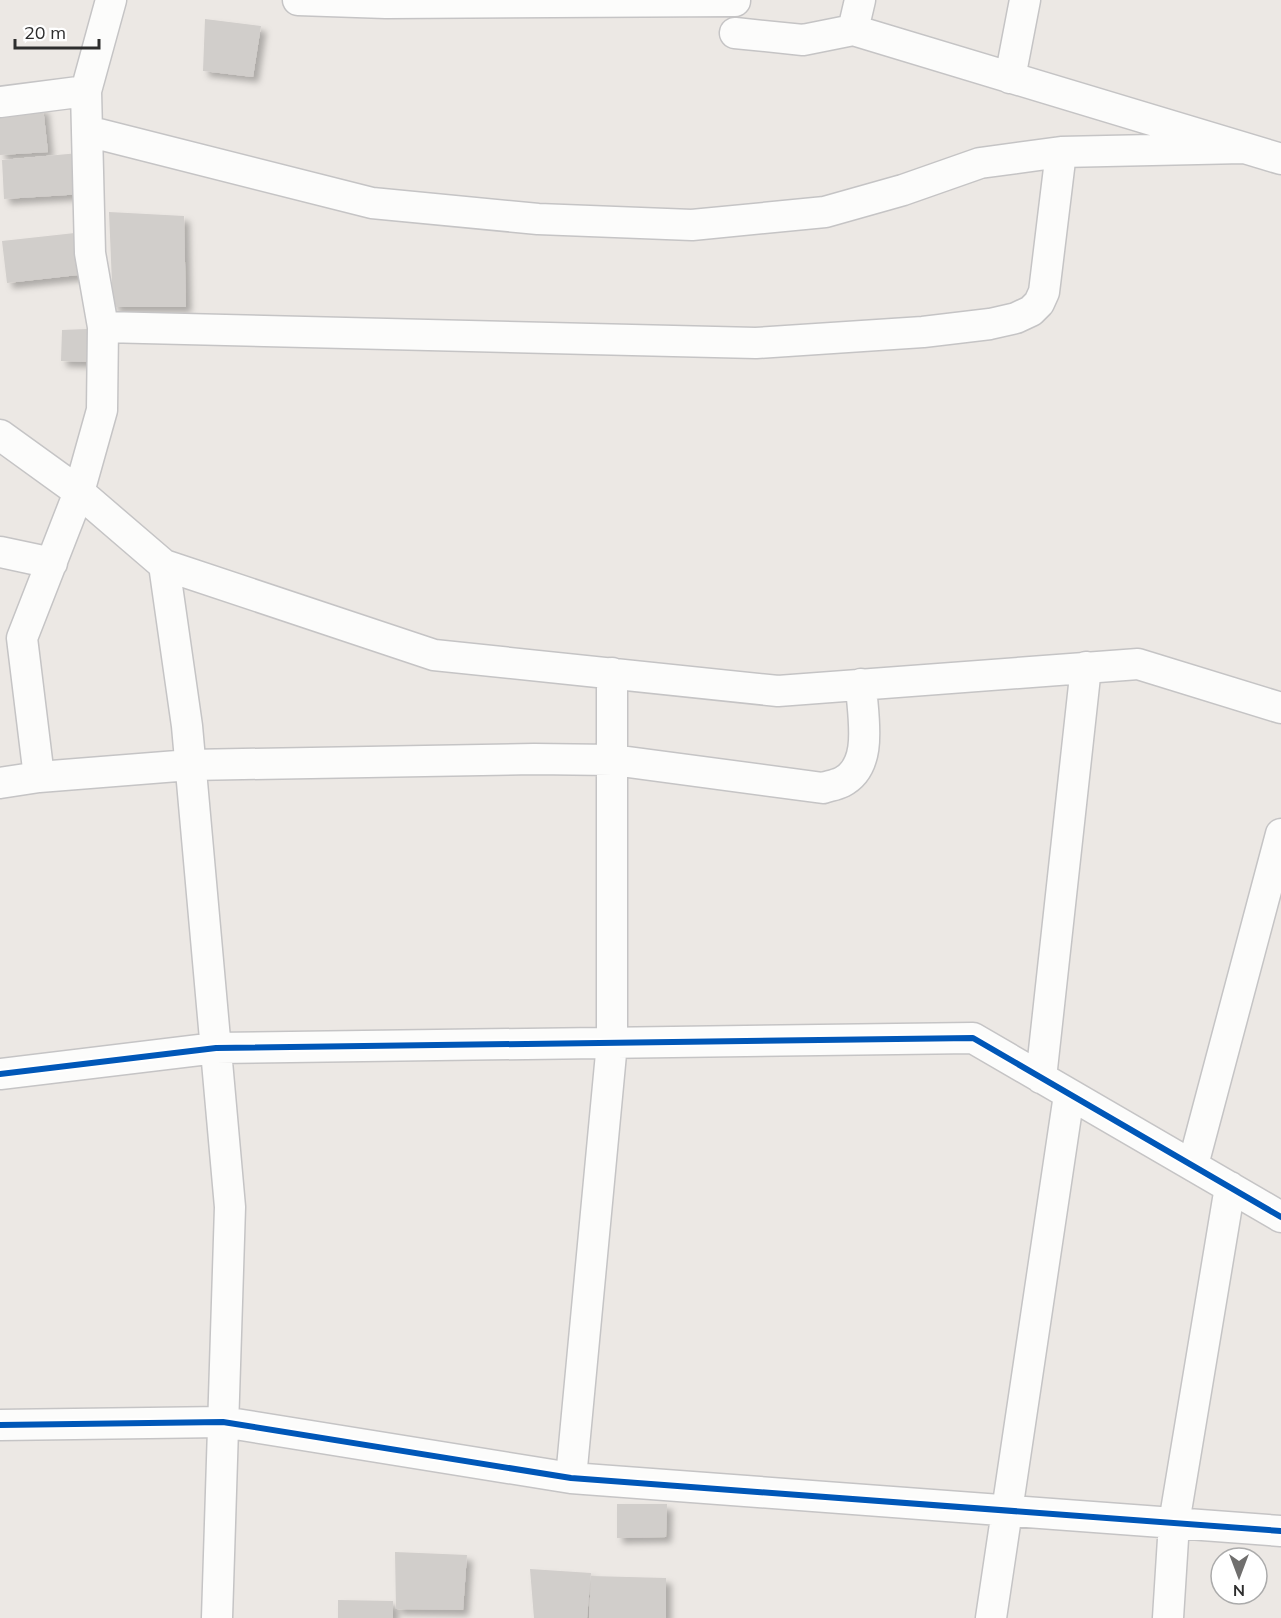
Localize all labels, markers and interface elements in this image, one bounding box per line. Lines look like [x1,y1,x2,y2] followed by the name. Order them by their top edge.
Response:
[15,12,99,50] scale bar
[24,21,66,44] text: 20 m
[1209,1546,1269,1606] north arrow
[1233,1581,1245,1601] text: N

